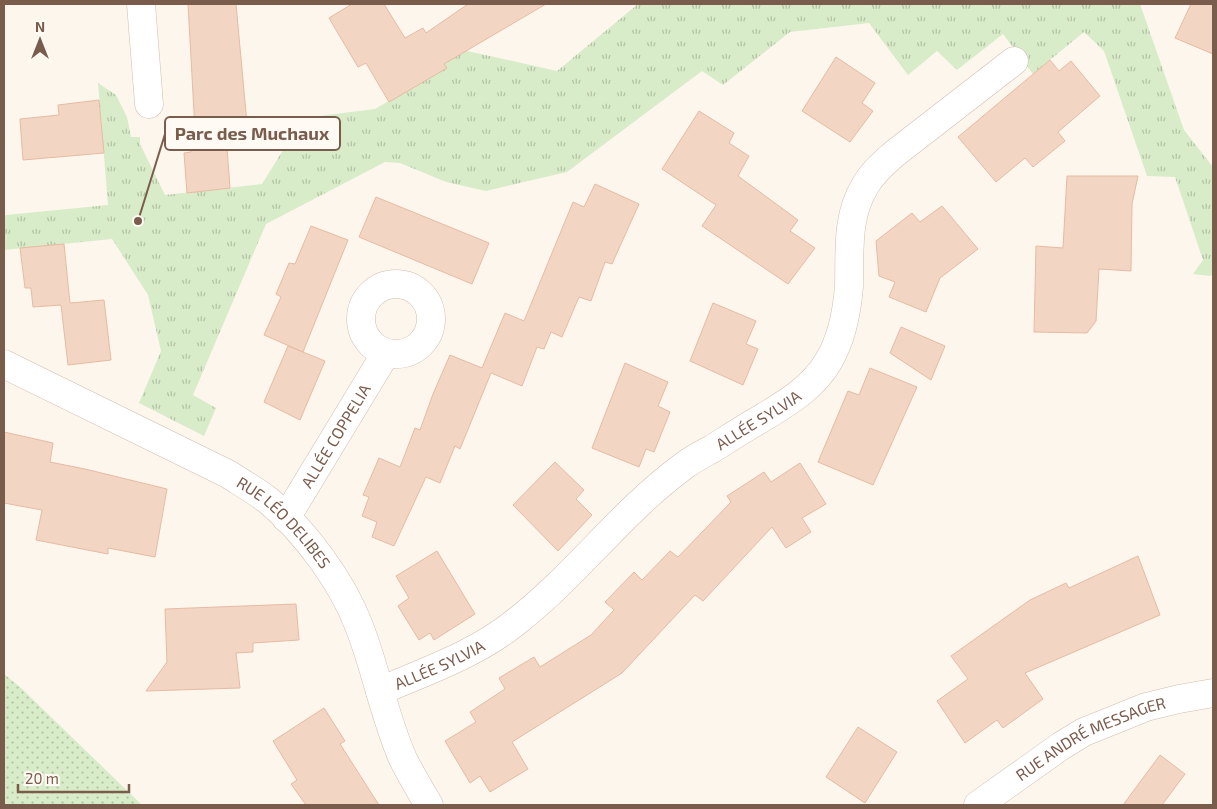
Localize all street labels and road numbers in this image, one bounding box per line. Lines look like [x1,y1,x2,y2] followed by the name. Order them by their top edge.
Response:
[297,380,374,491] street label: ALLÉE COPPELIA
[712,386,804,453] street label: ALLÉE SYLVIA
[234,472,335,572] street label: RUE LÉO DELIBES
[391,635,488,693] street label: ALLÉE SYLVIA
[1012,693,1167,784] street label: RUE ANDRÉ MESSAGER

